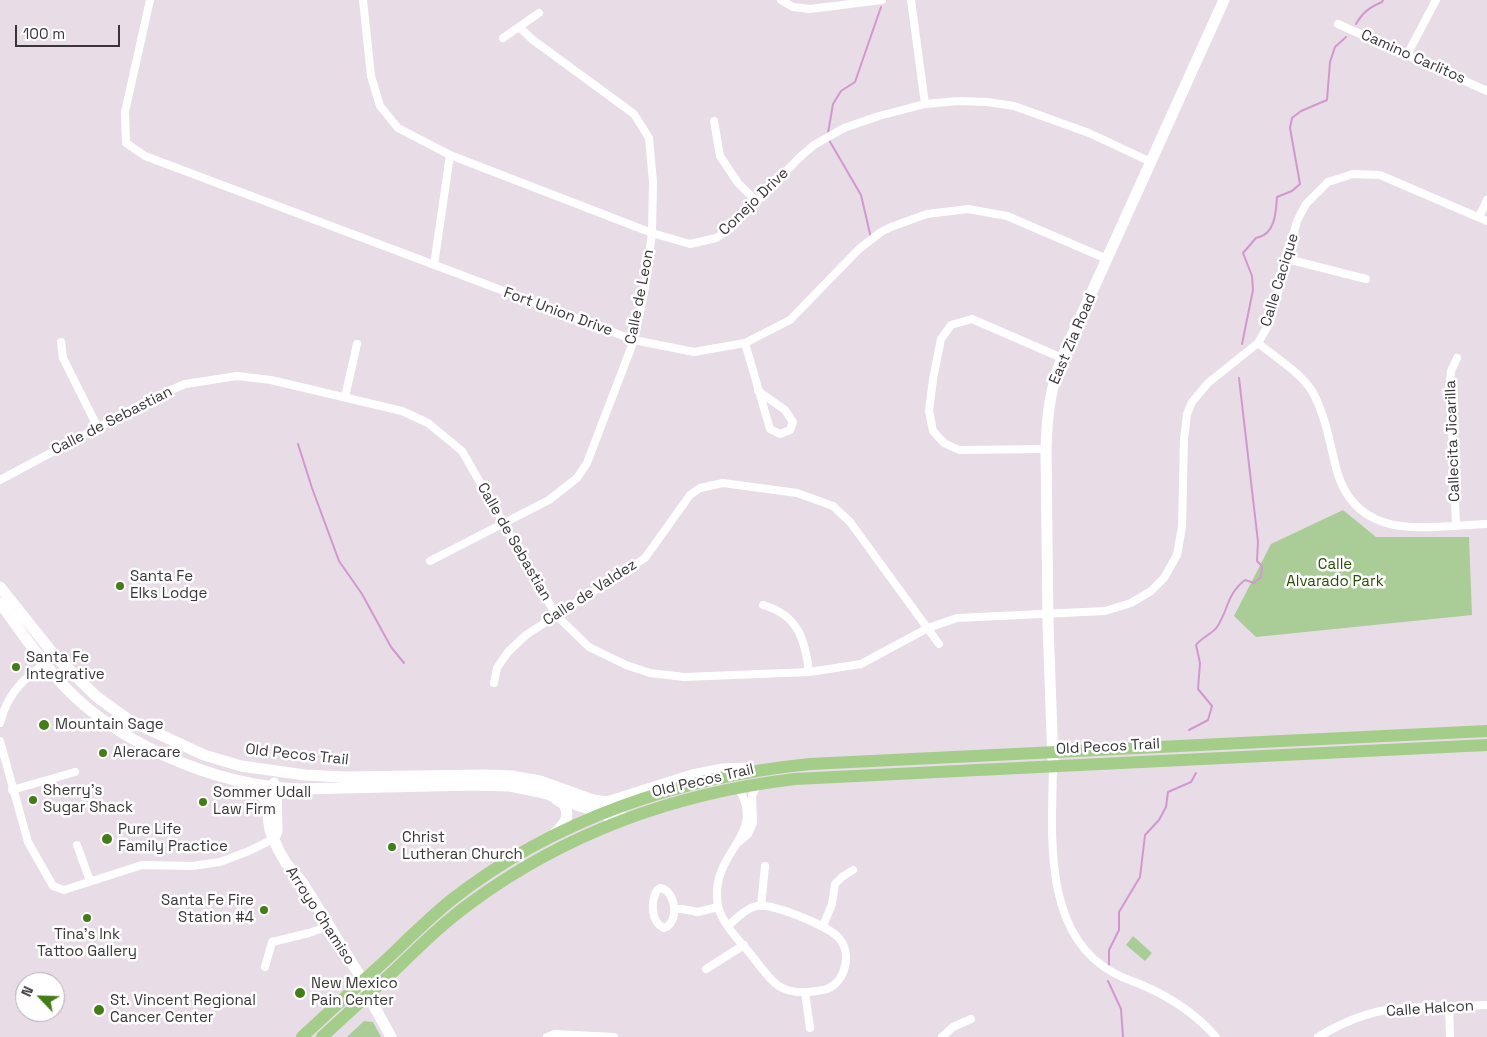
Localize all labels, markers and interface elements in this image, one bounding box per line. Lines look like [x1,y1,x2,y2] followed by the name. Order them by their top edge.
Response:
[18,15,122,47] scale bar
[23,24,65,43] text: 100 m
[1358,26,1468,88] street label: Camino Carlitos
[715,164,793,240] street label: Conejo Drive
[1257,231,1303,329] street label: Calle Cacique
[622,248,658,346] street label: Calle de Leon
[501,284,615,340] street label: Fort Union Drive
[1046,291,1100,387] street label: East Zia Road
[1442,380,1464,502] street label: Callecita Jicarilla
[49,383,175,459] street label: Calle de Sebastian
[473,480,555,604] street label: Calle de Sebastian
[540,556,640,630] street label: Calle de Valdez
[1286,556,1384,591] park label: Calle Alvarado Park
[130,568,207,603] place label: Santa Fe Elks Lodge
[114,580,126,592] marker: Santa Fe Elks Lodge
[26,649,105,684] place label: Santa Fe Integrative
[10,661,22,673] marker: Santa Fe Integrative
[55,716,164,734] place label: Mountain Sage
[37,718,51,732] marker: Mountain Sage
[1056,735,1160,759] street label: Old Pecos Trail
[244,741,350,769] street label: Old Pecos Trail
[113,744,181,762] place label: Aleracare
[97,747,109,759] marker: Aleracare
[650,761,756,801] street label: Old Pecos Trail
[43,782,133,817] place label: Sherry's Sugar Shack
[213,784,311,819] place label: Sommer Udall Law Firm
[27,794,39,806] marker: Sherry's Sugar Shack
[197,796,209,808] marker: Sommer Udall Law Firm
[118,821,228,856] place label: Pure Life Family Practice
[402,829,523,864] place label: Christ Lutheran Church
[100,832,114,846] marker: Pure Life Family Practice
[386,841,398,853] marker: Christ Lutheran Church
[282,864,358,968] street label: Arroyo Chamiso
[161,892,254,927] place label: Santa Fe Fire Station #4
[258,904,270,916] marker: Santa Fe Fire Station #4
[81,912,93,924] marker: Tina's Ink Tattoo Gallery
[37,926,137,961] place label: Tina's Ink Tattoo Gallery
[15,972,65,1022] north arrow
[311,975,398,1010] place label: New Mexico Pain Center
[17,983,37,999] text: N
[293,986,307,1000] marker: New Mexico Pain Center
[110,992,256,1027] place label: St. Vincent Regional Cancer Center
[1386,997,1474,1021] street label: Calle Halcon
[92,1003,106,1017] marker: St. Vincent Regional Cancer Center

